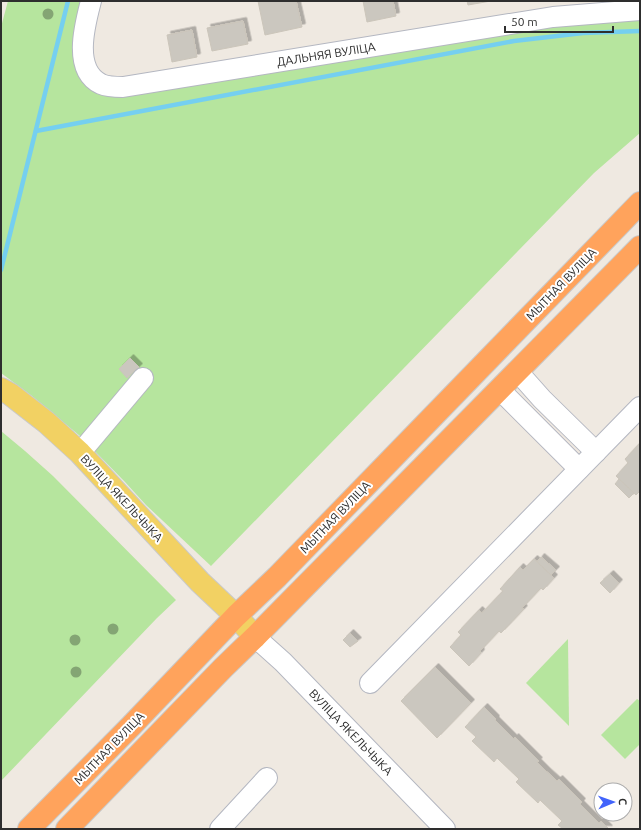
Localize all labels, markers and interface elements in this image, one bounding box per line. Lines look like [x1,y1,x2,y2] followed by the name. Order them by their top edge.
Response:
[505,8,613,34] scale bar
[511,15,538,28] text: 50 m
[276,40,376,68] street label: ДАЛЬНЯЯ ВУЛІЦА
[523,245,599,323] street label: МЫТНАЯ ВУЛІЦА
[78,452,166,544] street label: ВУЛІЦА ЯКЕЛЬЧЫКА
[297,478,373,556] street label: МЫТНАЯ ВУЛІЦА
[307,686,395,778] street label: ВУЛІЦА ЯКЕЛЬЧЫКА
[71,709,147,787] street label: МЫТНАЯ ВУЛІЦА
[593,782,633,822] north arrow
[617,798,629,805] text: С

